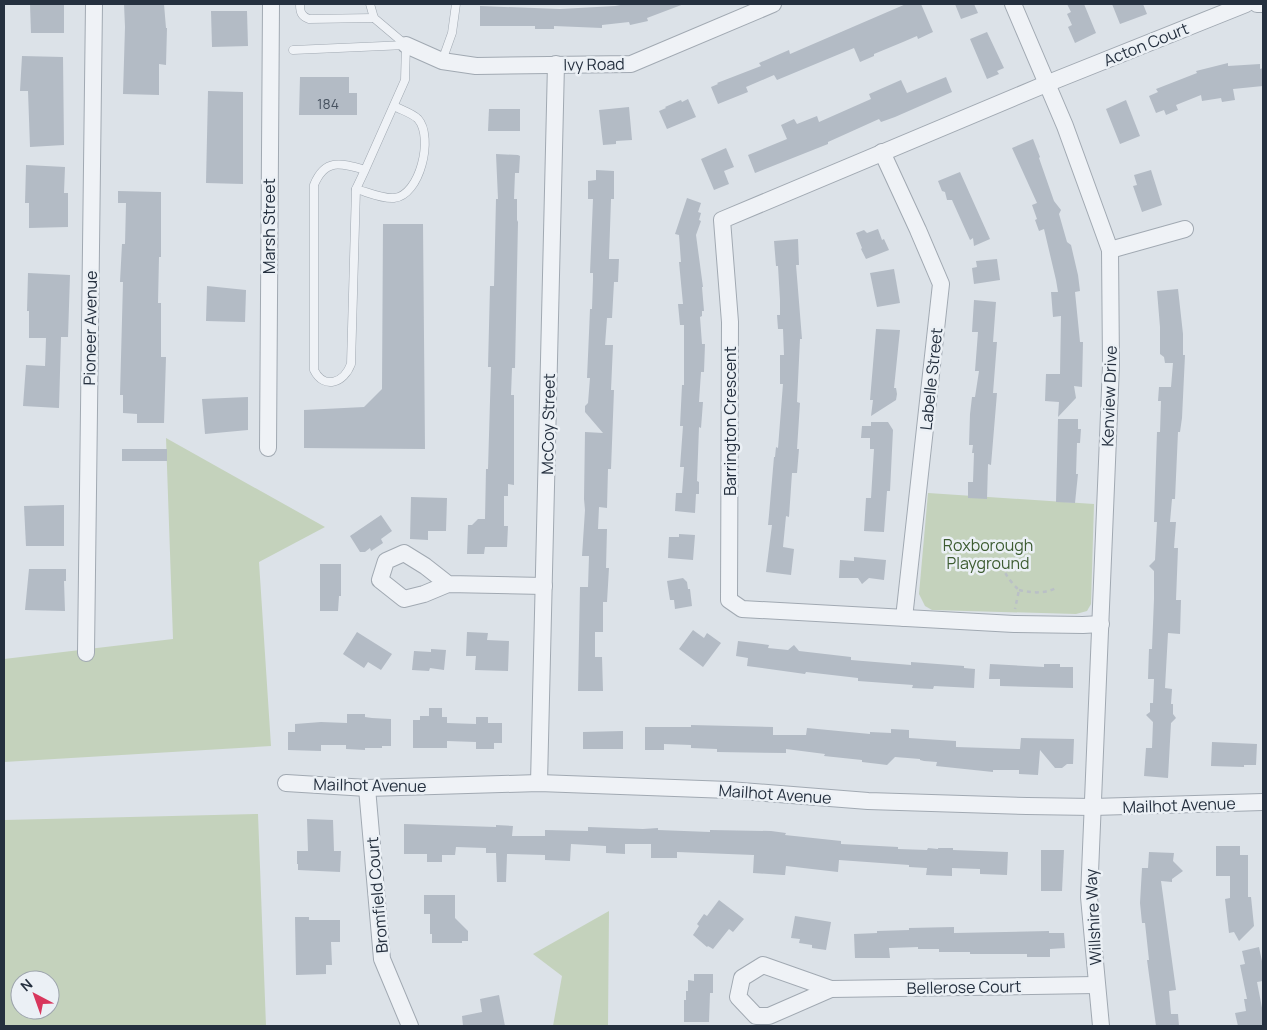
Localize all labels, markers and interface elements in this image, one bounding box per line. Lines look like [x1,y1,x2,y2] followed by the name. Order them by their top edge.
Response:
[1100,17,1192,71] street label: Acton Court
[563,52,625,76] street label: Ivy Road
[317,94,339,113] house number: 184
[258,178,280,274] street label: Marsh Street
[78,270,102,386] street label: Pioneer Avenue
[915,327,947,431] street label: Labelle Street
[1096,345,1122,447] street label: Kenview Drive
[719,346,741,496] street label: Barrington Crescent
[536,373,560,475] street label: McCoy Street
[943,534,1033,574] park label: Roxborough Playground
[313,773,427,797] street label: Mailhot Avenue
[718,779,832,809] street label: Mailhot Avenue
[1122,792,1236,818] street label: Mailhot Avenue
[361,836,393,954] street label: Bromfield Court
[1079,868,1107,966] street label: Willshire Way
[10,970,60,1020] north arrow
[16,974,36,995] text: N
[907,975,1021,999] street label: Bellerose Court

